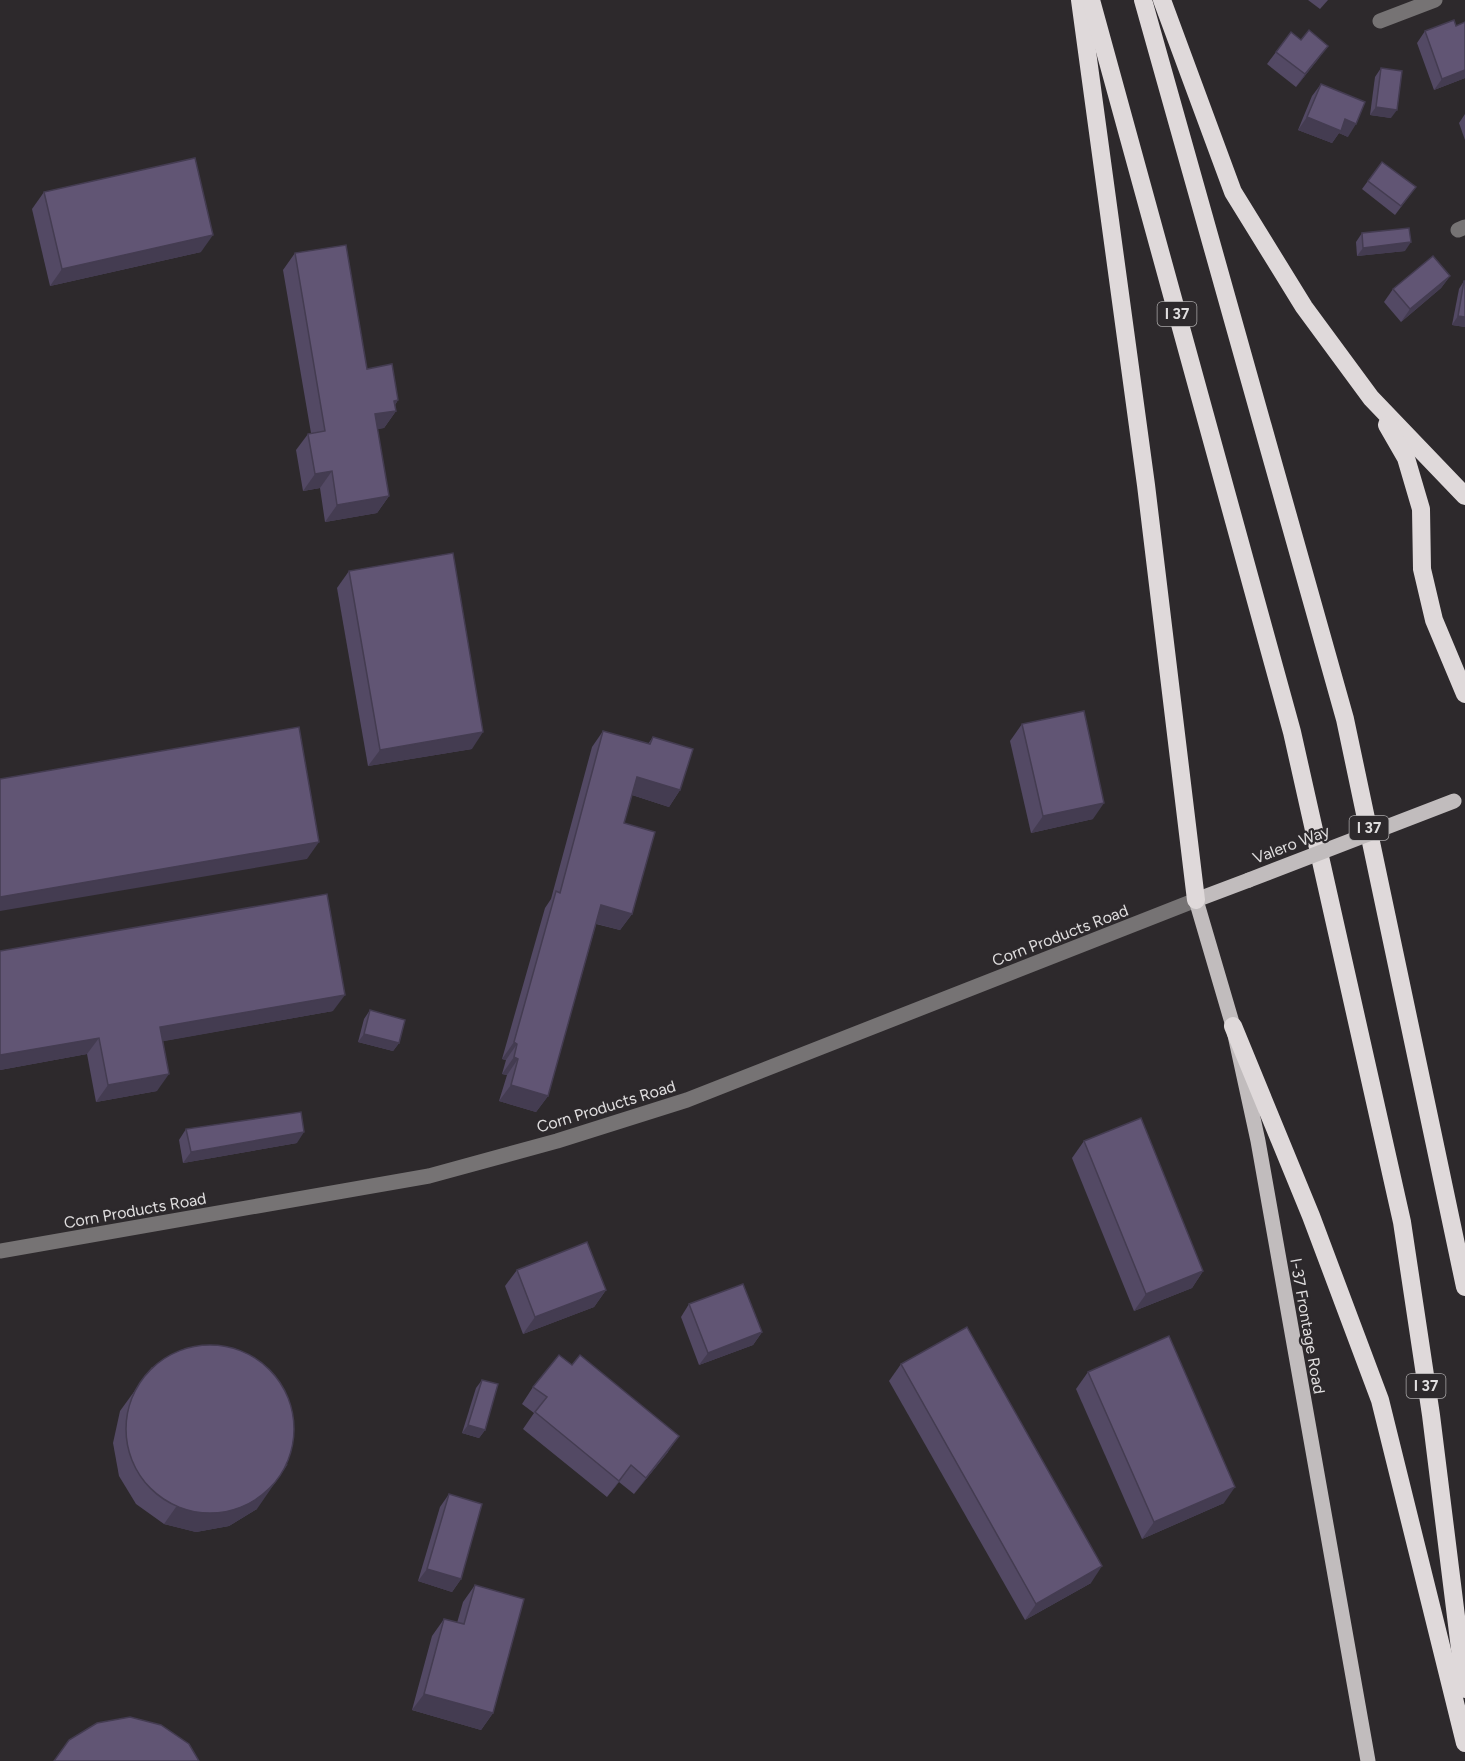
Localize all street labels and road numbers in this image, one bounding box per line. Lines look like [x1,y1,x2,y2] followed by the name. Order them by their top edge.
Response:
[1158,302,1196,326] road number: I 37
[1350,816,1388,840] road number: I 37
[1250,821,1333,868] street label: Valero Way
[989,901,1131,970] street label: Corn Products Road
[534,1076,678,1137] street label: Corn Products Road
[62,1189,208,1232] street label: Corn Products Road
[1286,1257,1329,1395] street label: I-37 Frontage Road
[1406,1374,1446,1398] road number: I 37

